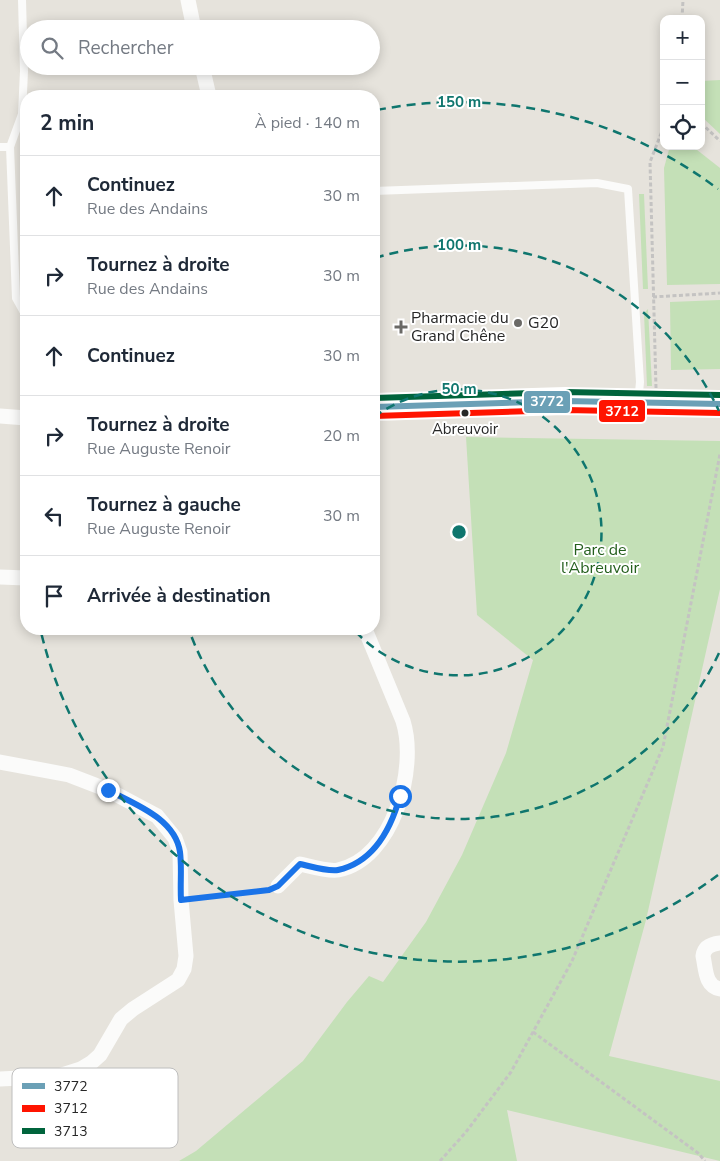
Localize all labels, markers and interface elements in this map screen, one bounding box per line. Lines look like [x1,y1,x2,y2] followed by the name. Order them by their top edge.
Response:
[660,15,705,150] map controls
[660,15,705,60] button: +
[20,20,380,75] search box
[38,34,66,62] icon: search
[78,35,173,61] text: Rechercher
[660,60,705,105] button: −
[437,92,481,112] text: 150 m
[660,105,705,150] button: locate
[40,109,94,137] text: 2 min
[255,112,360,134] text: À pied · 140 m
[87,172,175,198] text: Continuez
[40,182,68,210] icon: ahead
[323,185,360,207] text: 30 m
[87,198,208,220] text: Rue des Andains
[437,235,481,255] text: 100 m
[87,252,230,278] text: Tournez à droite
[40,262,68,290] icon: right
[323,265,360,287] text: 30 m
[87,278,208,300] text: Rue des Andains
[411,307,509,347] place label: Pharmacie du Grand Chêne
[528,312,559,334] place label: G20
[512,317,524,329] marker: G20
[395,321,407,333] marker: Pharmacie du Grand Chêne
[40,342,68,370] icon: ahead
[87,343,175,369] text: Continuez
[323,345,360,367] text: 30 m
[441,379,477,399] text: 50 m
[523,390,571,414] line badge: 3772
[530,392,564,411] text: 3772
[598,399,646,423] line badge: 3712
[605,402,639,421] text: 3712
[460,408,470,418] marker: Abreuvoir
[87,412,230,438] text: Tournez à droite
[432,419,499,439] place label: Abreuvoir
[40,422,68,450] icon: right
[323,425,360,447] text: 20 m
[87,438,231,460] text: Rue Auguste Renoir
[87,492,241,518] text: Tournez à gauche
[40,502,68,530] icon: left
[323,505,360,527] text: 30 m
[87,518,231,540] text: Rue Auguste Renoir
[450,523,468,541] centre of rings
[561,539,639,579] park label: Parc de l'Abreuvoir
[40,582,68,610] icon: arrive
[87,583,271,609] text: Arrivée à destination
[97,779,120,802] route end
[389,785,412,808] route start
[12,1068,178,1148] legend
[54,1077,88,1096] text: 3772
[54,1099,88,1118] text: 3712
[54,1122,88,1141] text: 3713

